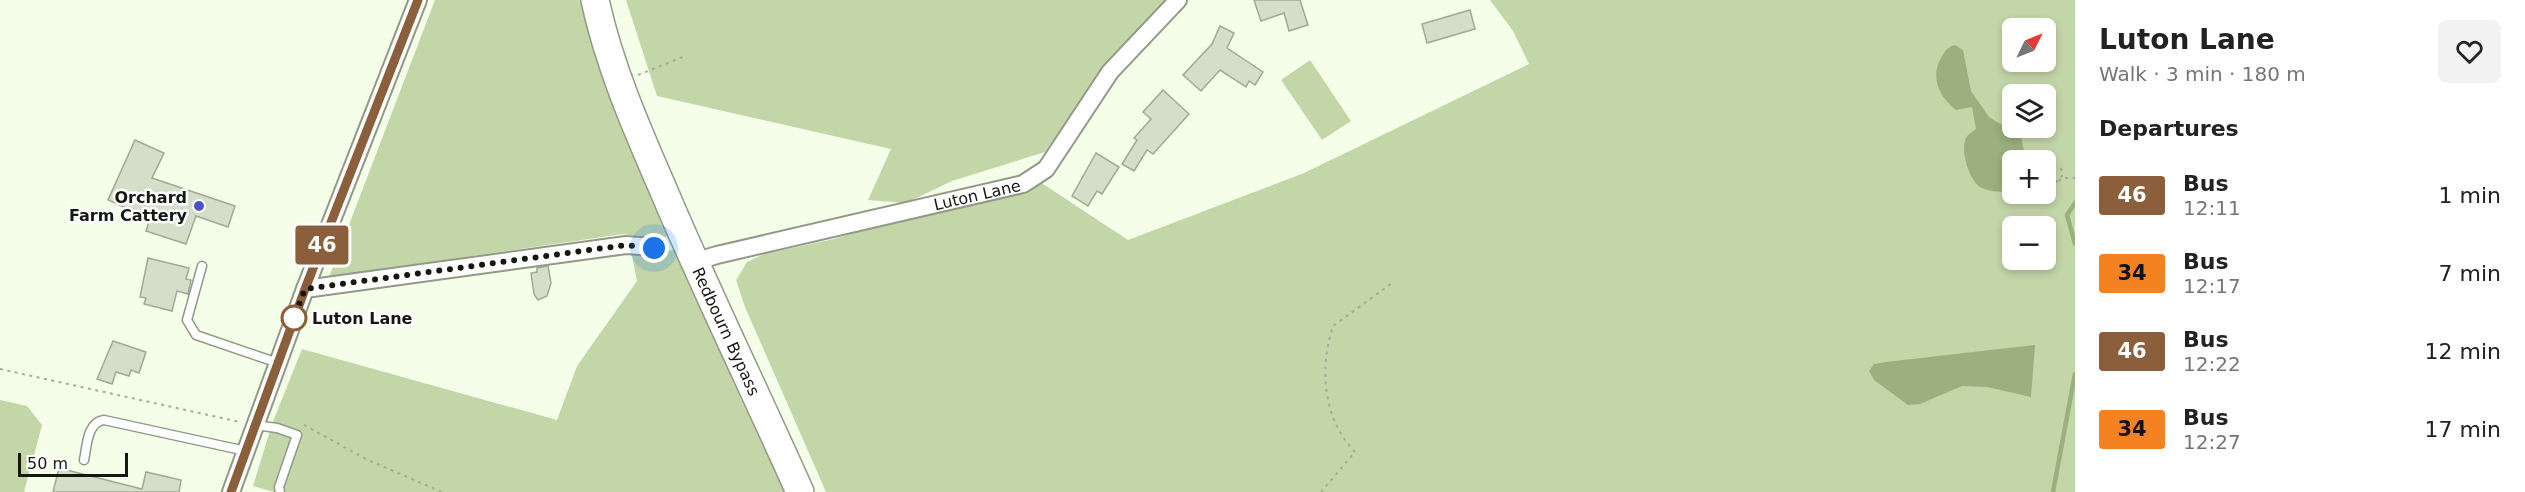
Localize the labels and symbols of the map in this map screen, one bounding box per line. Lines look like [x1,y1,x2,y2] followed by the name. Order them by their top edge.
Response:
[2002,18,2056,72] north arrow
[932,176,1023,214] street label: Luton Lane
[69,188,188,225] place label: Orchard Farm Cattery
[192,199,206,213] marker: Orchard Farm Cattery
[295,226,349,264] line badge: 46
[639,233,669,263] your location
[688,264,764,399] street label: Redbourn Bypass
[281,305,307,331] marker: Luton Lane
[312,309,413,328] place label: Luton Lane
[18,450,128,478] scale bar

